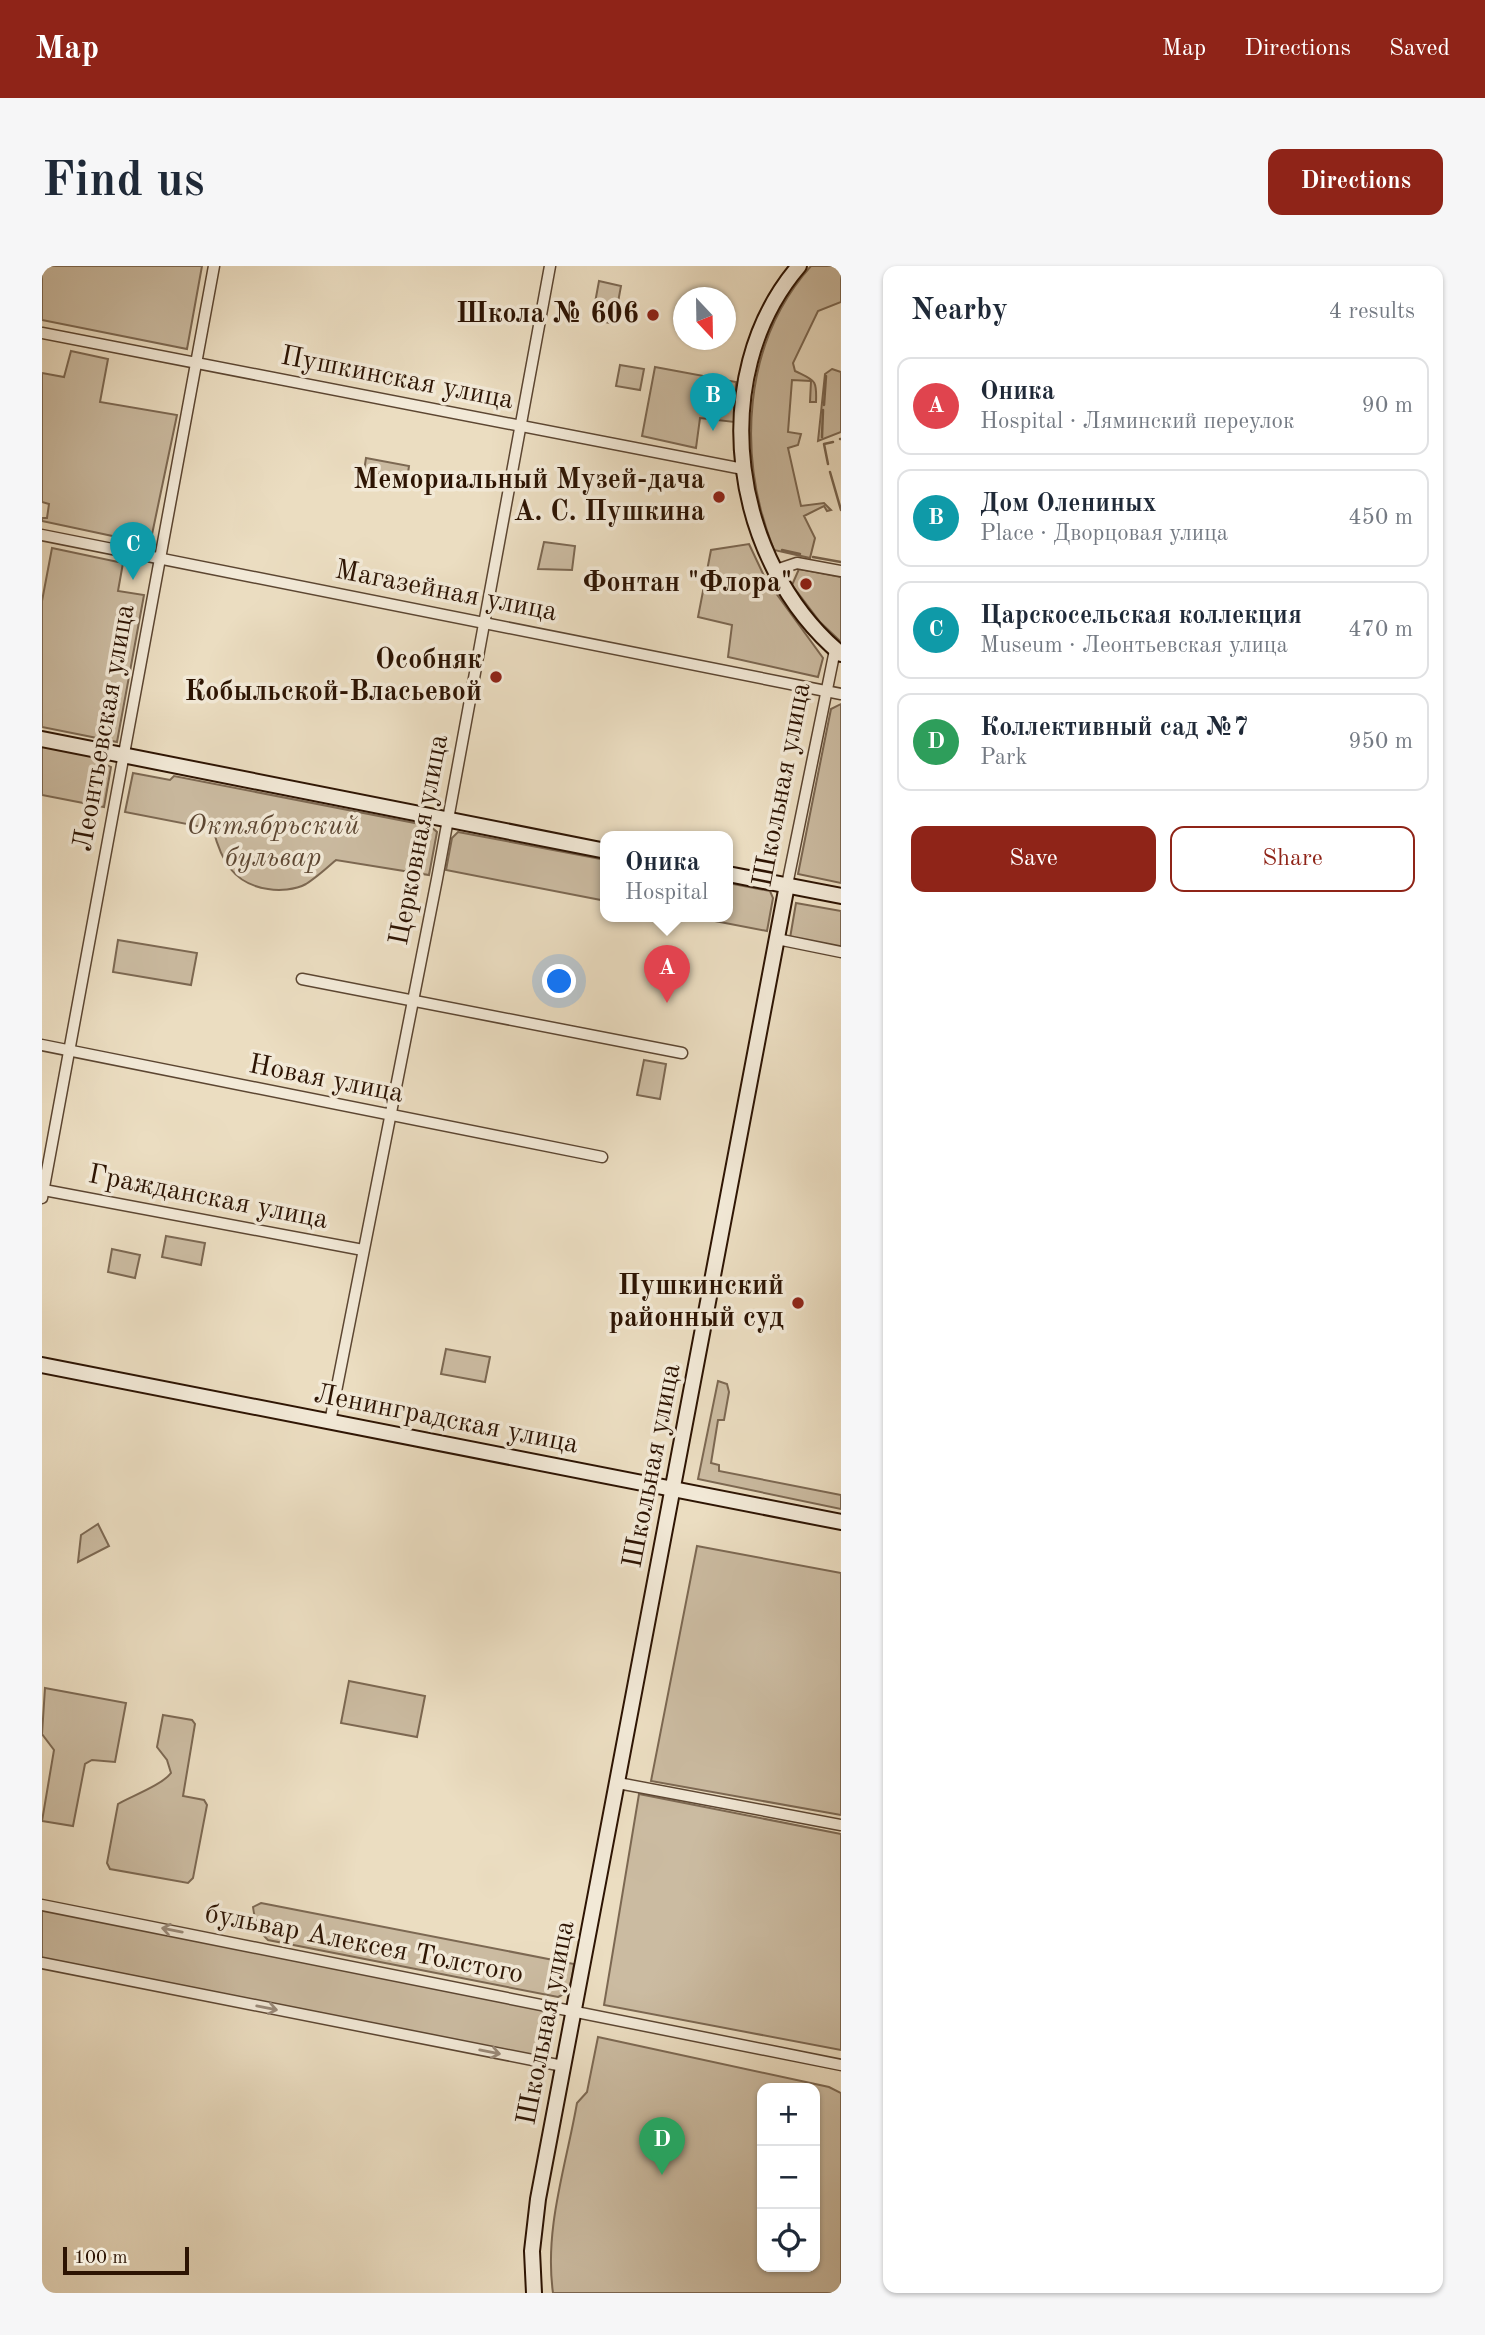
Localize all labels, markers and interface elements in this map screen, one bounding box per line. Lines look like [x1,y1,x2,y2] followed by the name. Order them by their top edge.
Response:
[35,33,99,66] text: Map
[1162,37,1206,61] text: Map
[1244,37,1351,61] text: Directions
[1389,37,1450,61] text: Saved
[1268,149,1443,215] button: Directions
[42,158,205,207] text: Find us
[673,287,736,350] north arrow
[911,296,1008,326] text: Nearby
[456,300,639,329] place label: Школа № 606
[1329,300,1415,323] text: 4 results
[645,307,661,323] marker: Школа № 606
[278,343,516,415] street label: Пушкинская улица
[690,373,736,431] pin: B
[980,379,1055,405] text: Оника
[927,394,945,417] text: A
[1362,394,1413,417] text: 90 m
[980,410,1295,433] text: Hospital · Ляминский переулок
[353,467,705,527] place label: Мемориальный Музей-дача А. С. Пушкина
[711,489,727,505] marker: Мемориальный Музей-дача А. С. Пушкина
[980,491,1156,517] text: Дом Олениных
[928,506,944,529] text: B
[1348,506,1413,529] text: 450 m
[110,522,156,580] pin: C
[980,522,1228,545] text: Place · Дворцовая улица
[333,557,560,627] street label: Магазейная улица
[583,570,792,598] place label: Фонтан "Флора"
[798,576,814,592] marker: Фонтан "Флора"
[69,602,141,854] street label: Леонтьевская улица
[980,603,1302,629] text: Царскосельская коллекция
[928,618,944,641] text: C
[1348,618,1413,641] text: 470 m
[980,634,1288,657] text: Museum · Леонтьевская улица
[185,646,482,707] place label: Особняк Кобыльской-Власьевой
[488,669,504,685] marker: Особняк Кобыльской-Власьевой
[749,680,817,890] street label: Школьная улица
[980,715,1249,741] text: Коллективный сад №7
[927,730,945,753] text: D
[1348,730,1413,753] text: 950 m
[386,732,454,948] street label: Церковная улица
[980,746,1027,769] text: Park
[186,813,360,873] park label: Октябрьский бульвар
[911,826,1156,892] button: Save
[1170,826,1415,892] button: Share
[600,831,733,922] popup
[625,850,700,876] text: Оника
[625,881,708,904] text: Hospital
[644,945,690,1003] pin: A
[542,964,576,998] your location
[246,1051,406,1109] street label: Новая улица
[86,1161,330,1235] street label: Гражданская улица
[609,1273,784,1333] place label: Пушкинский районный суд
[790,1295,806,1311] marker: Пушкинский районный суд
[619,1361,687,1571] street label: Школьная улица
[311,1381,581,1459] street label: Ленинградская улица
[202,1900,526,1990] street label: бульвар Алексея Толстого
[513,1918,581,2128] street label: Школьная улица
[161,1923,184,1936] one-way arrow
[255,2001,278,2015] one-way arrow
[478,2046,501,2059] one-way arrow
[757,2083,820,2272] map controls
[757,2083,820,2146] button: +
[639,2117,685,2175] pin: D
[757,2146,820,2209] button: −
[757,2209,820,2272] button: locate
[63,2244,189,2276] scale bar
[74,2249,127,2268] text: 100 m

